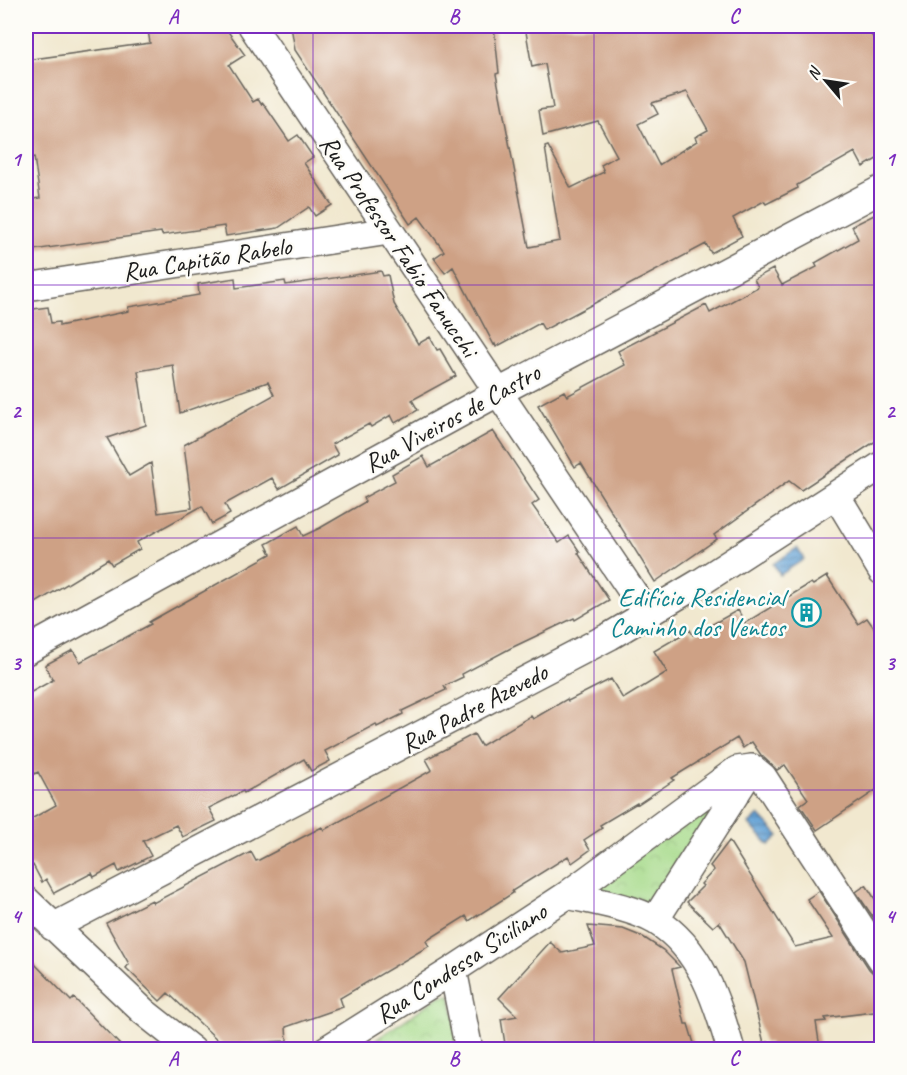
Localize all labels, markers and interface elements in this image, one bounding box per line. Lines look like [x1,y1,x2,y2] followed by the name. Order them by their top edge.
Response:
[168,4,180,29] text: A
[449,4,461,29] text: B
[729,4,741,29] text: C
[796,51,856,111] north arrow
[803,62,826,83] text: N
[312,129,487,366] street label: Rua Professor Fabio Fanucchi
[12,147,23,172] text: 1
[886,147,897,172] text: 1
[120,229,295,289] street label: Rua Capitão Rabelo
[358,355,547,480] street label: Rua Viveiros de Castro
[12,399,23,424] text: 2
[886,399,897,424] text: 2
[610,581,790,644] place label: Edifício Residencial Caminho dos Ventos
[790,596,822,628] building icon: Edifício Residencial Caminho dos Ventos
[12,651,23,676] text: 3
[886,651,897,676] text: 3
[395,655,555,761] street label: Rua Padre Azevedo
[369,894,555,1031] street label: Rua Condessa Siciliano
[12,904,24,929] text: 4
[886,904,898,929] text: 4
[168,1046,180,1071] text: A
[449,1046,461,1071] text: B
[729,1046,741,1071] text: C

